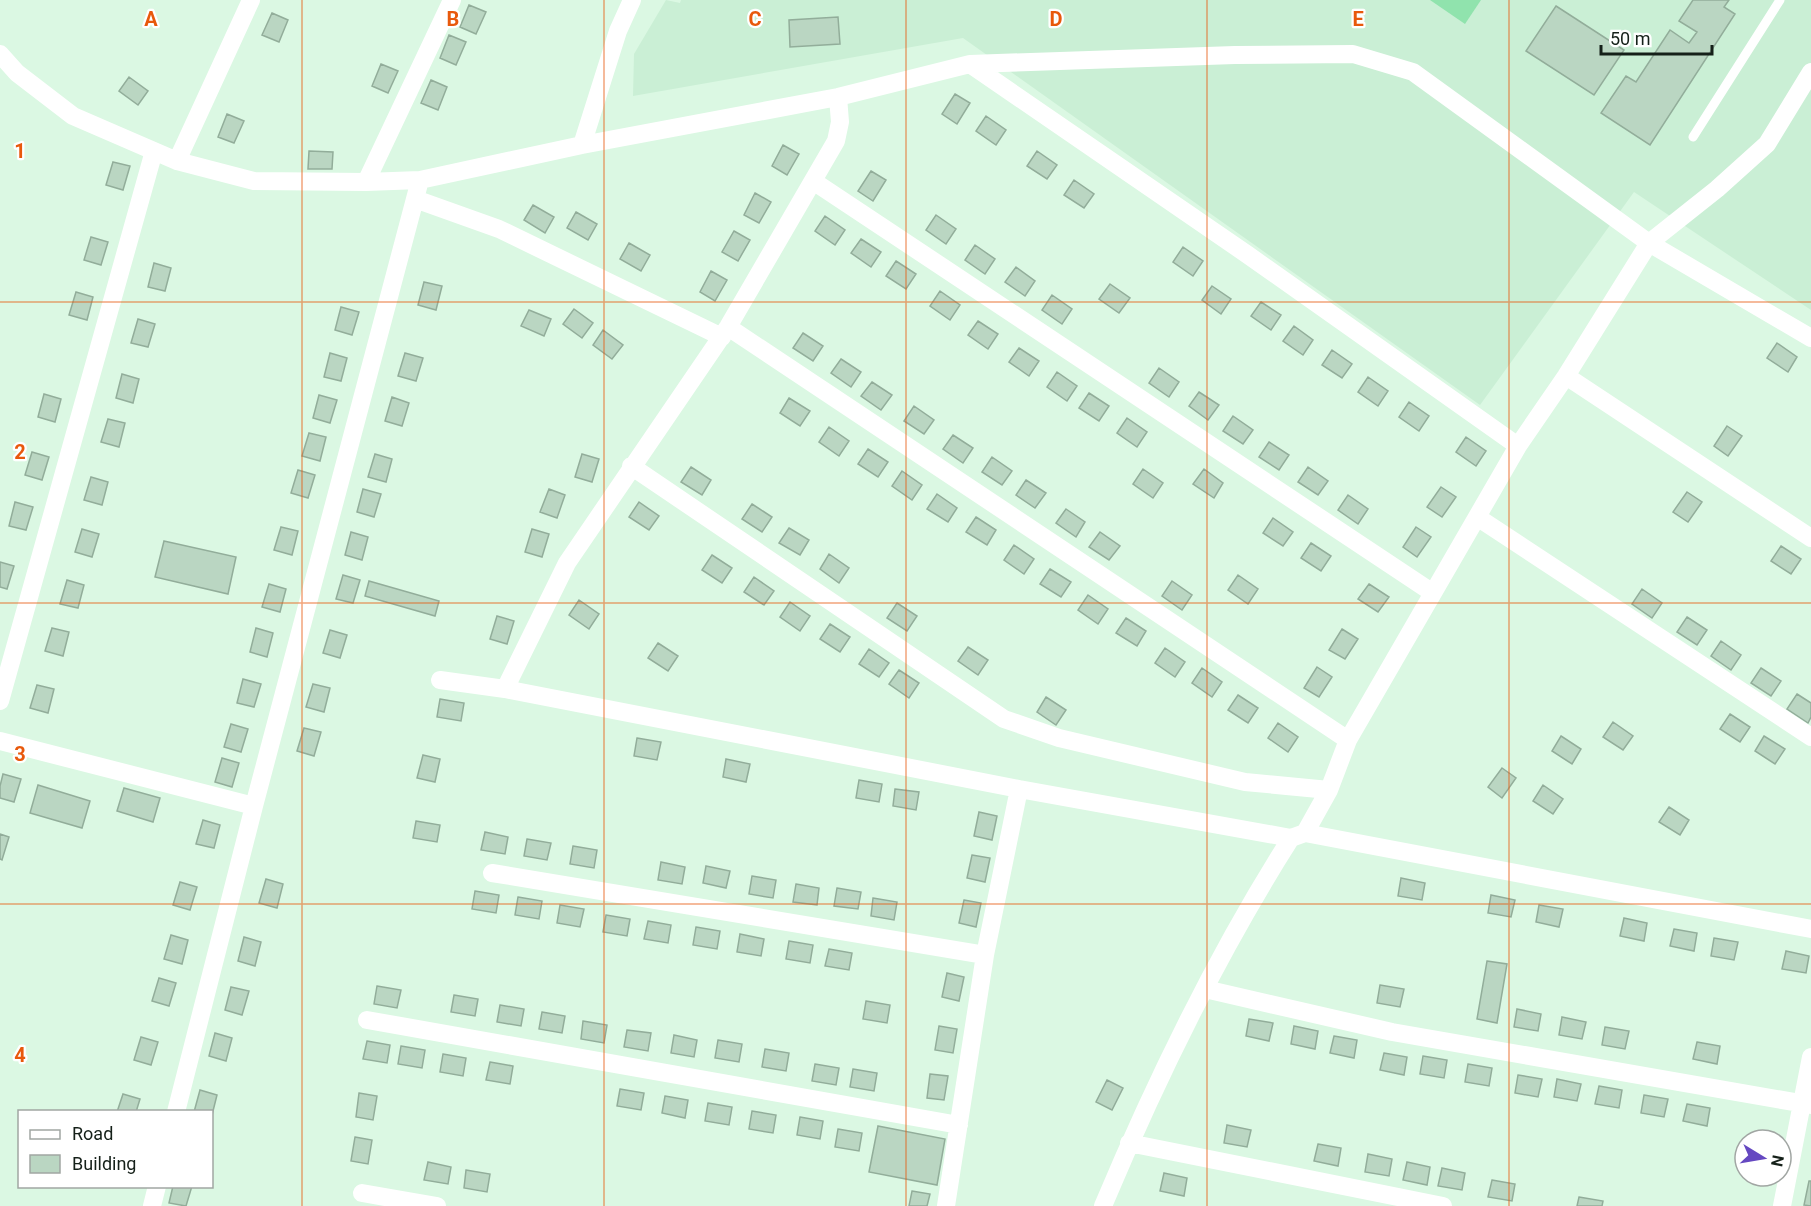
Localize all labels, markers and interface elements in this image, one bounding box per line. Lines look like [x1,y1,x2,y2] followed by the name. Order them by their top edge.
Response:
[144,7,158,31] text: A
[447,7,459,31] text: B
[748,7,762,31] text: C
[1050,7,1063,31] text: D
[1352,7,1364,31] text: E
[1601,18,1712,56] scale bar
[1610,28,1650,49] text: 50 m
[14,139,26,163] text: 1
[14,440,26,464] text: 2
[14,742,26,766] text: 3
[14,1043,26,1067] text: 4
[18,1110,213,1188] legend
[72,1123,113,1144] text: Road
[1733,1128,1793,1188] north arrow
[72,1153,136,1174] text: Building
[1767,1153,1788,1168] text: N

